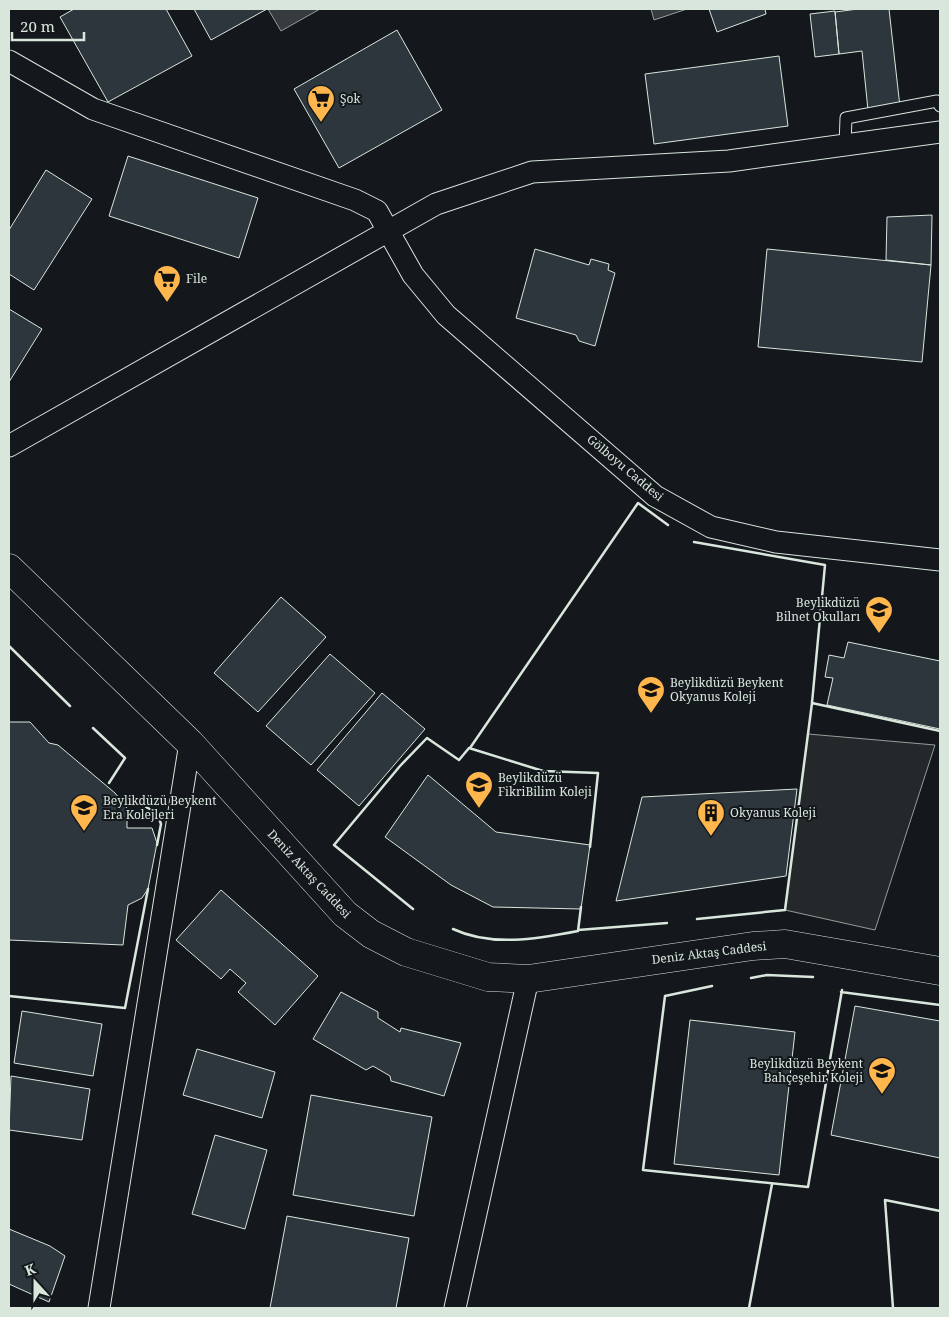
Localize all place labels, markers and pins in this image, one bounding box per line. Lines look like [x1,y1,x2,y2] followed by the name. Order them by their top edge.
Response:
[306,84,336,123] supermarket icon: Şok
[340,90,361,107] place label: Şok
[152,264,182,303] supermarket icon: File
[186,270,207,287] place label: File
[776,594,860,625] place label: Beylikdüzü Bilnet Okulları
[864,595,894,634] school or university icon: Beylikdüzü Bilnet Okulları
[670,674,783,705] place label: Beylikdüzü Beykent Okyanus Koleji
[636,675,666,714] school or university icon: Beylikdüzü Beykent Okyanus Koleji
[498,769,592,800] place label: Beylikdüzü FikriBilim Koleji
[464,770,494,809] school or university icon: Beylikdüzü FikriBilim Koleji
[103,792,216,823] place label: Beylikdüzü Beykent Era Kolejleri
[69,793,99,832] school or university icon: Beylikdüzü Beykent Era Kolejleri
[696,798,726,837] building icon: Okyanus Koleji
[730,804,816,821] place label: Okyanus Koleji
[750,1055,863,1086] place label: Beylikdüzü Beykent Bahçeşehir Koleji
[867,1056,897,1095] school or university icon: Beylikdüzü Beykent Bahçeşehir Koleji

